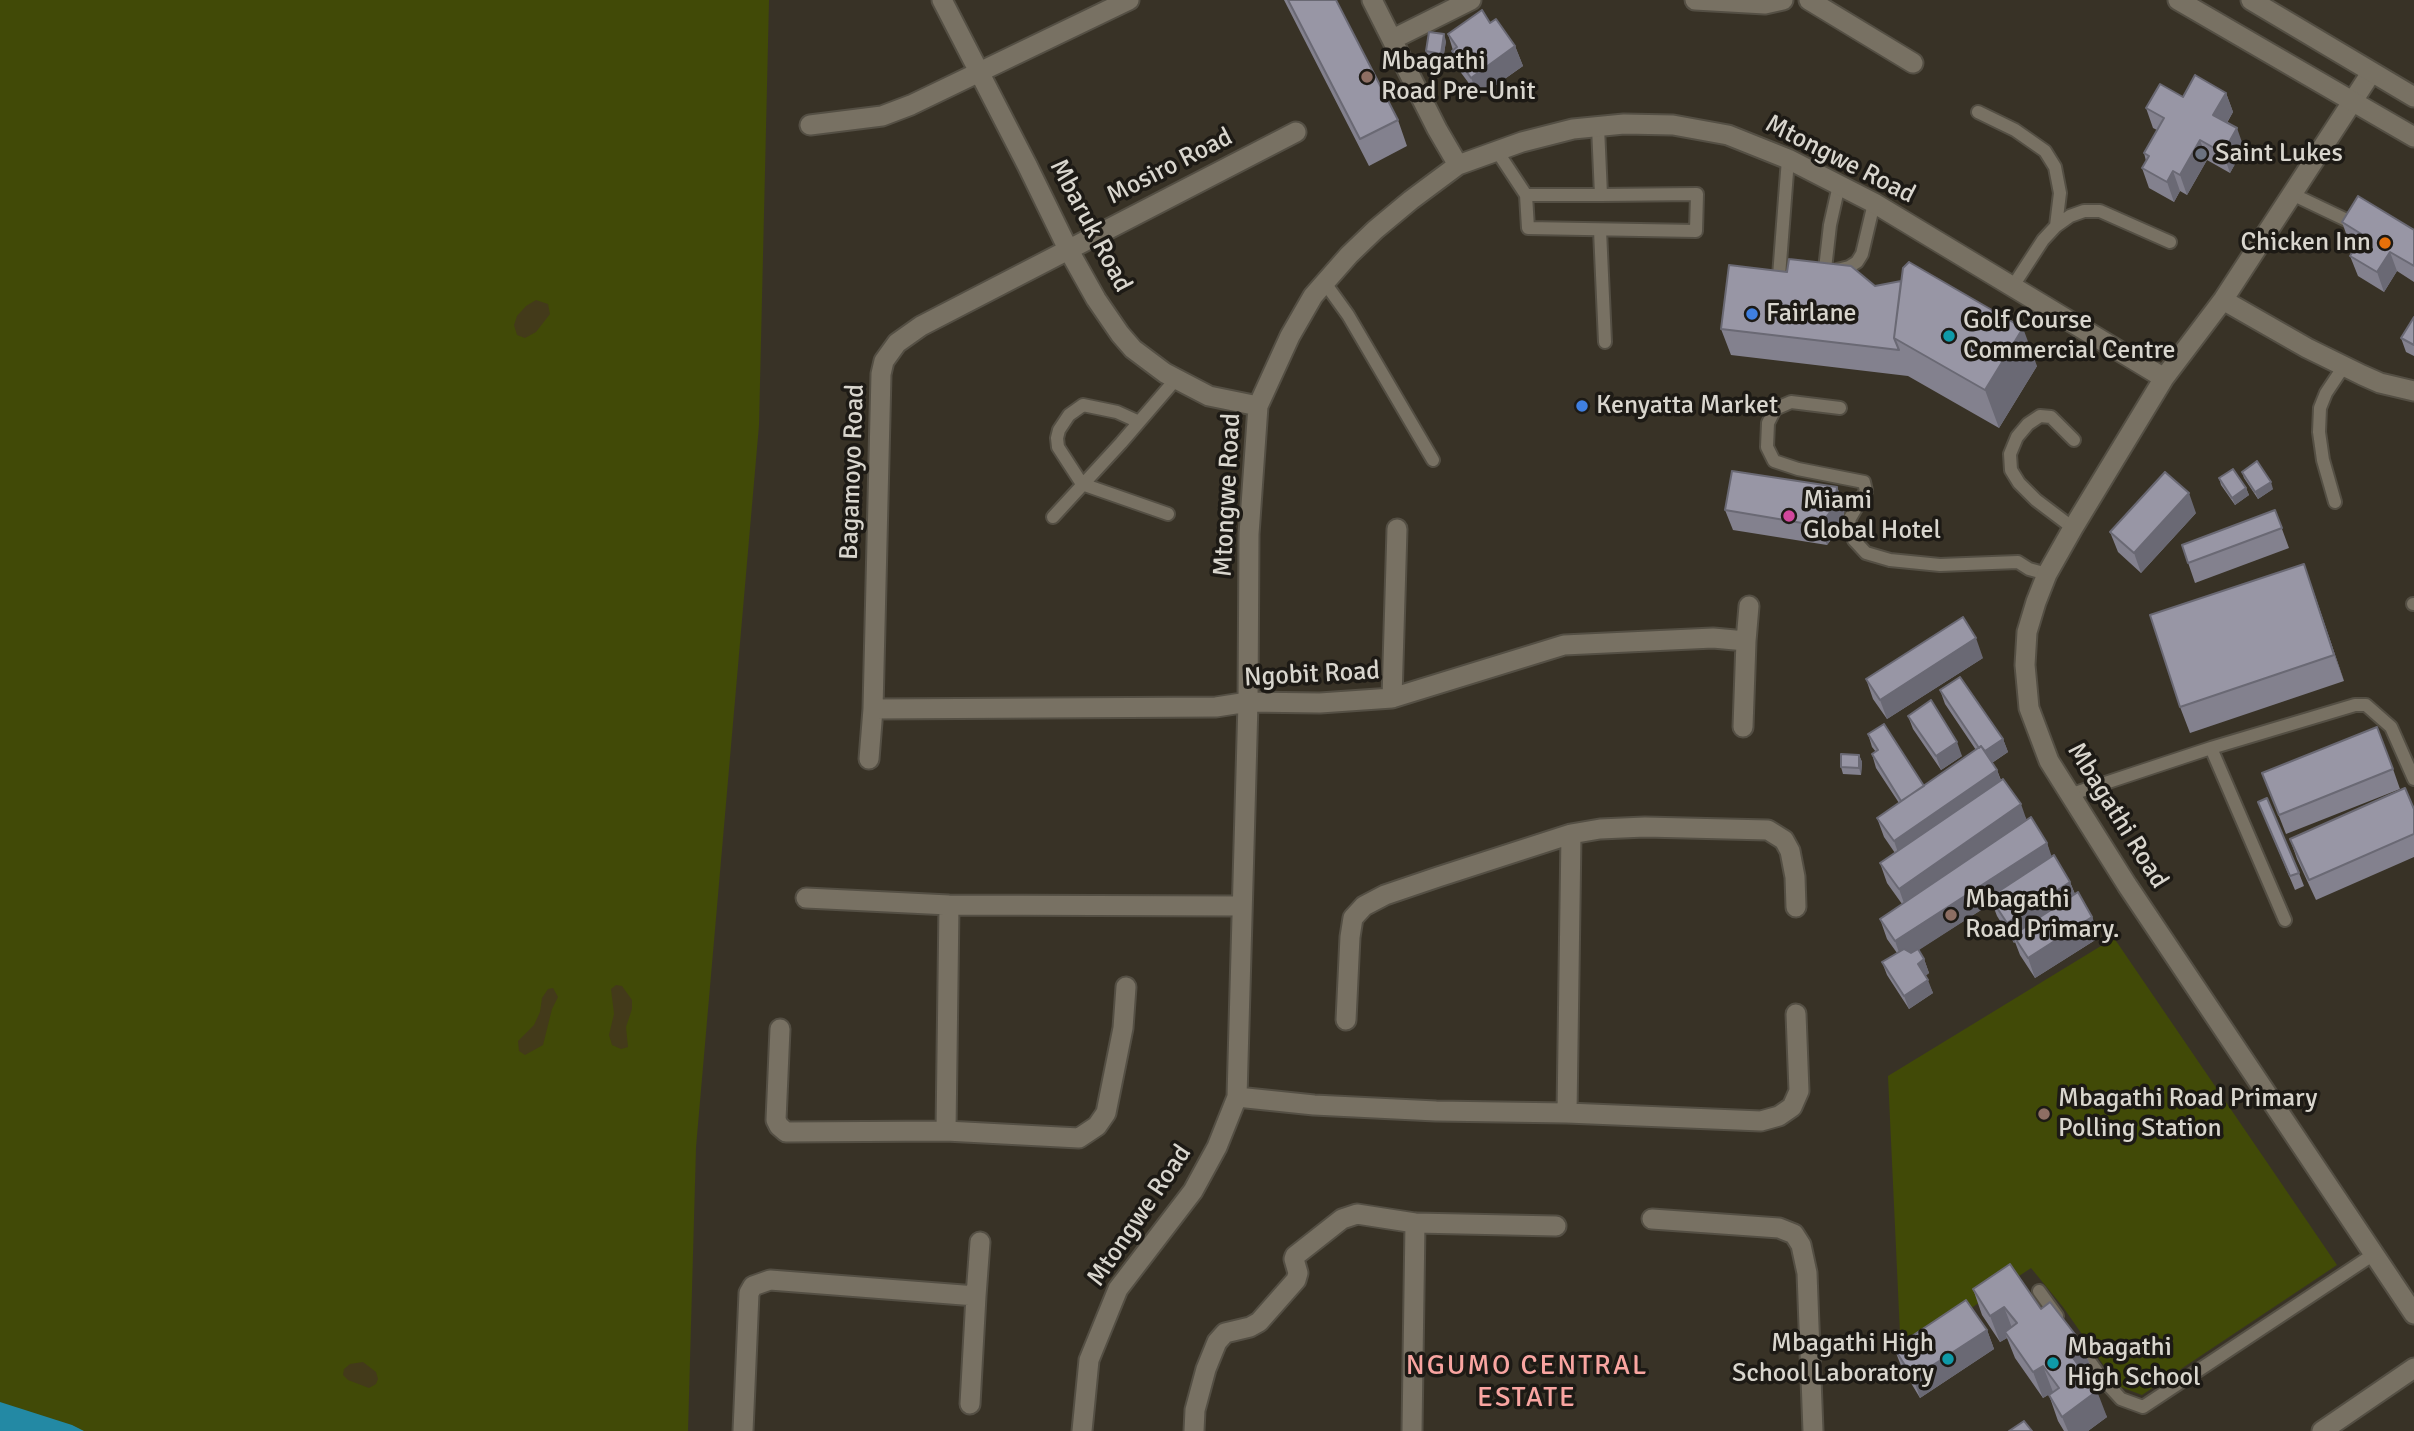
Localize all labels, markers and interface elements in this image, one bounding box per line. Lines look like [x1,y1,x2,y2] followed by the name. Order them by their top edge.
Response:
[1381,46,1535,108] place label: Mbagathi Road Pre-Unit
[1359,69,1375,85] marker: Mbagathi Road Pre-Unit
[1760,109,1920,211] street label: Mtongwe Road
[1102,122,1238,212] street label: Mosiro Road
[2215,138,2343,170] place label: Saint Lukes
[2193,146,2209,162] marker: Saint Lukes
[1042,154,1138,298] street label: Mbaruk Road
[2240,227,2371,259] place label: Chicken Inn
[2377,235,2393,251] marker: Chicken Inn
[1766,298,1857,330] place label: Fairlane
[1963,305,2176,366] place label: Golf Course Commercial Centre
[1744,306,1760,322] marker: Fairlane
[1941,328,1957,344] marker: Golf Course Commercial Centre
[834,383,872,561] street label: Bagamoyo Road
[1596,390,1778,422] place label: Kenyatta Market
[1574,398,1590,414] marker: Kenyatta Market
[1208,412,1248,578] street label: Mtongwe Road
[1803,485,1941,546] place label: Miami Global Hotel
[1781,508,1797,524] marker: Miami Global Hotel
[1243,656,1381,694] street label: Ngobit Road
[2060,737,2174,895] street label: Mbagathi Road
[1965,884,2119,946] place label: Mbagathi Road Primary.
[1943,907,1959,923] marker: Mbagathi Road Primary.
[2058,1083,2318,1144] place label: Mbagathi Road Primary Polling Station
[2036,1106,2052,1122] marker: Mbagathi Road Primary Polling Station
[1081,1139,1199,1293] street label: Mtongwe Road
[1732,1328,1934,1390] place label: Mbagathi High School Laboratory
[2067,1332,2201,1394] place label: Mbagathi High School
[1407,1350,1647,1416] district label: NGUMO CENTRAL ESTATE
[1940,1351,1956,1367] marker: Mbagathi High School Laboratory
[2045,1355,2061,1371] marker: Mbagathi High School

